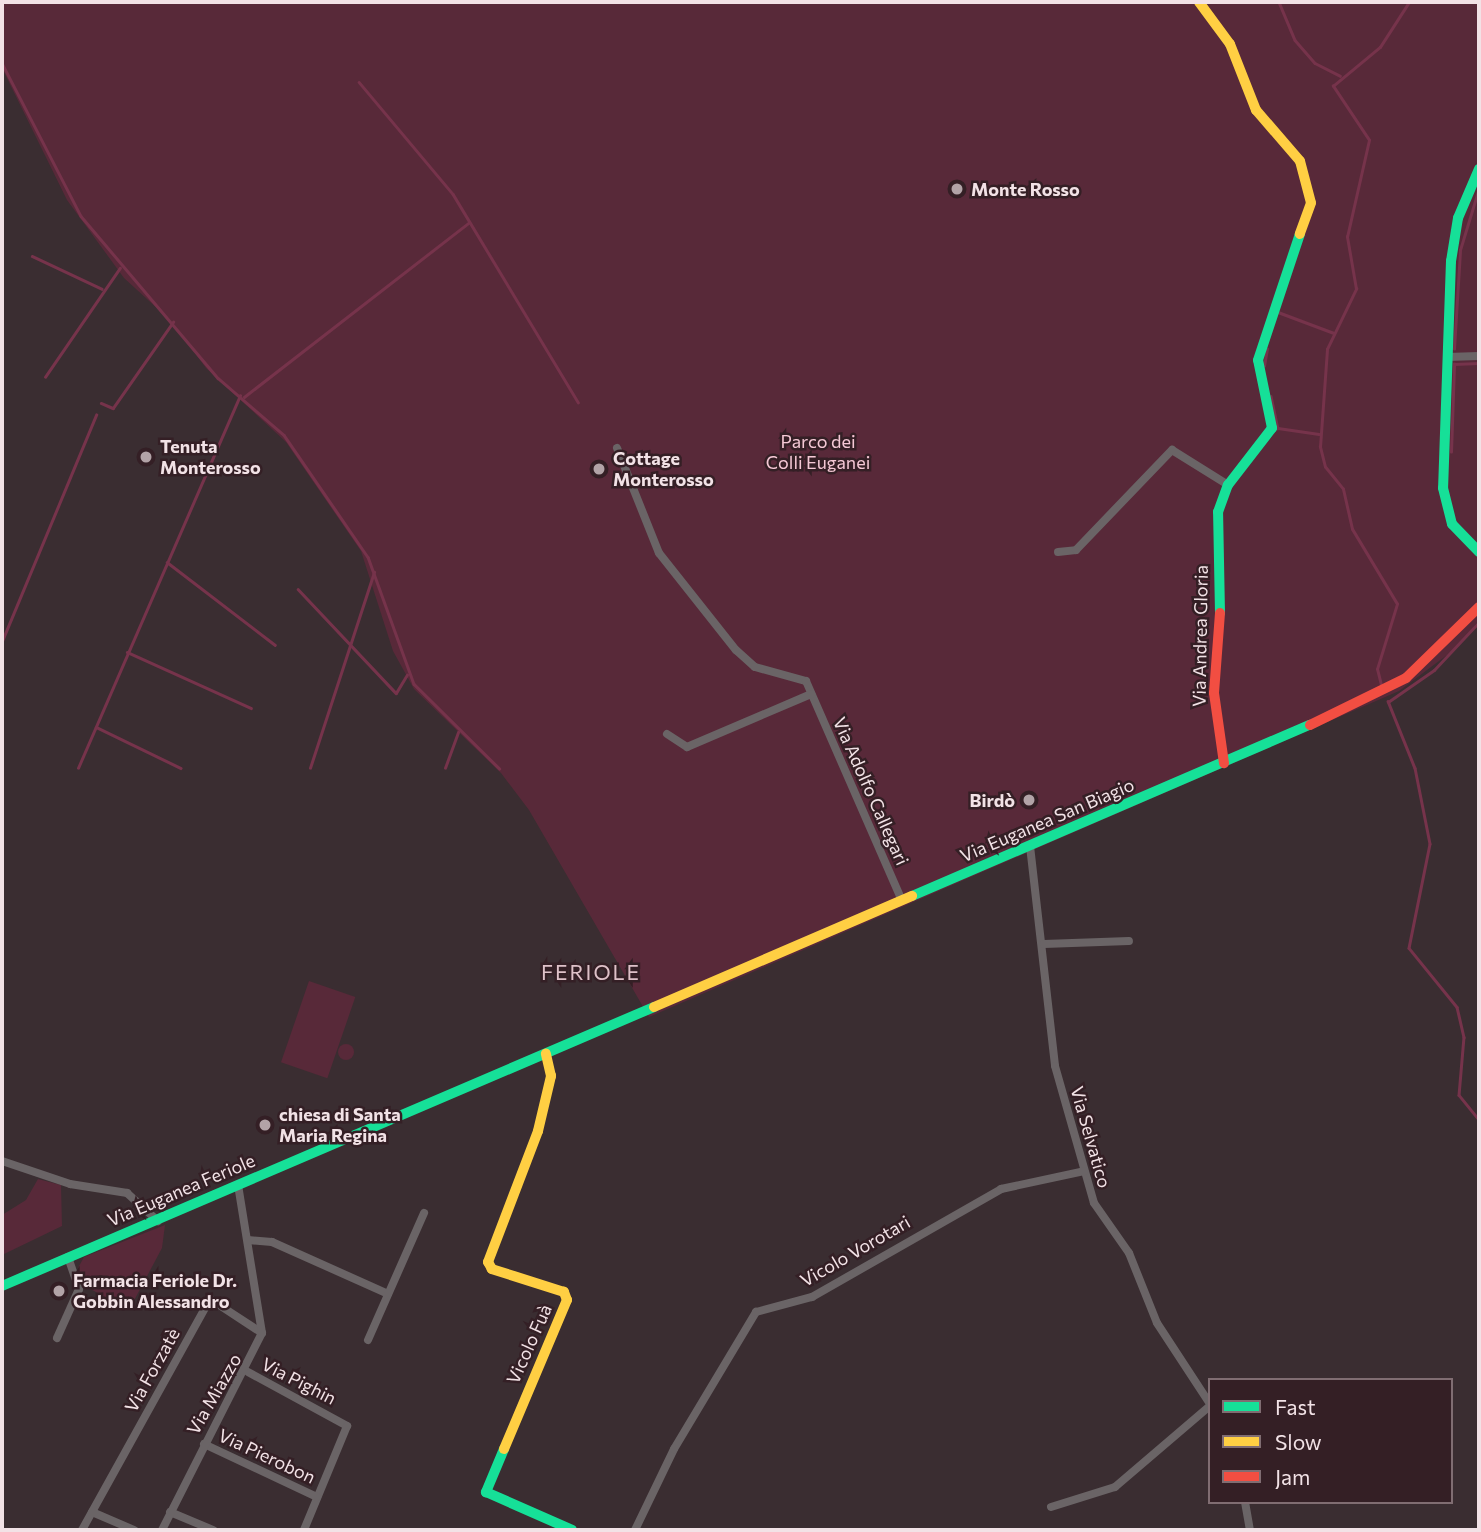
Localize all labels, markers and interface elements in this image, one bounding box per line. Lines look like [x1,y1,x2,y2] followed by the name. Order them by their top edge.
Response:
[971,178,1080,200] place label: Monte Rosso
[949,181,965,197] marker: Monte Rosso
[766,431,870,474] park label: Parco dei Colli Euganei
[160,436,261,478] place label: Tenuta Monterosso
[613,448,714,490] place label: Cottage Monterosso
[138,449,154,465] marker: Tenuta Monterosso
[591,461,607,477] marker: Cottage Monterosso
[1188,565,1212,707] street label: Via Andrea Gloria
[829,714,913,868] street label: Via Adolfo Callegari
[957,774,1137,866] street label: Via Euganea San Biagio
[970,789,1015,811] place label: Birdò
[1021,792,1037,808] marker: Birdò
[542,959,640,985] district label: FERIOLE
[1066,1084,1116,1190] street label: Via Selvatico
[279,1104,401,1146] place label: chiesa di Santa Maria Regina
[257,1117,273,1133] marker: chiesa di Santa Maria Regina
[104,1149,258,1231] street label: Via Euganea Feriole
[796,1211,914,1291] street label: Vicolo Vorotari
[73,1270,237,1312] place label: Farmacia Feriole Dr. Gobbin Alessandro
[51,1283,67,1299] marker: Farmacia Feriole Dr. Gobbin Alessandro
[502,1301,556,1387] street label: Vicolo Fuà
[120,1324,184,1416] street label: Via Forzatè
[182,1350,246,1438] street label: Via Miazzo
[258,1353,340,1409] street label: Via Pighin
[1208,1378,1453,1504] legend
[1275,1394,1316,1419] text: Fast
[215,1424,319,1488] street label: Via Pierobon
[1275,1429,1322,1454] text: Slow
[1275,1464,1310,1489] text: Jam

